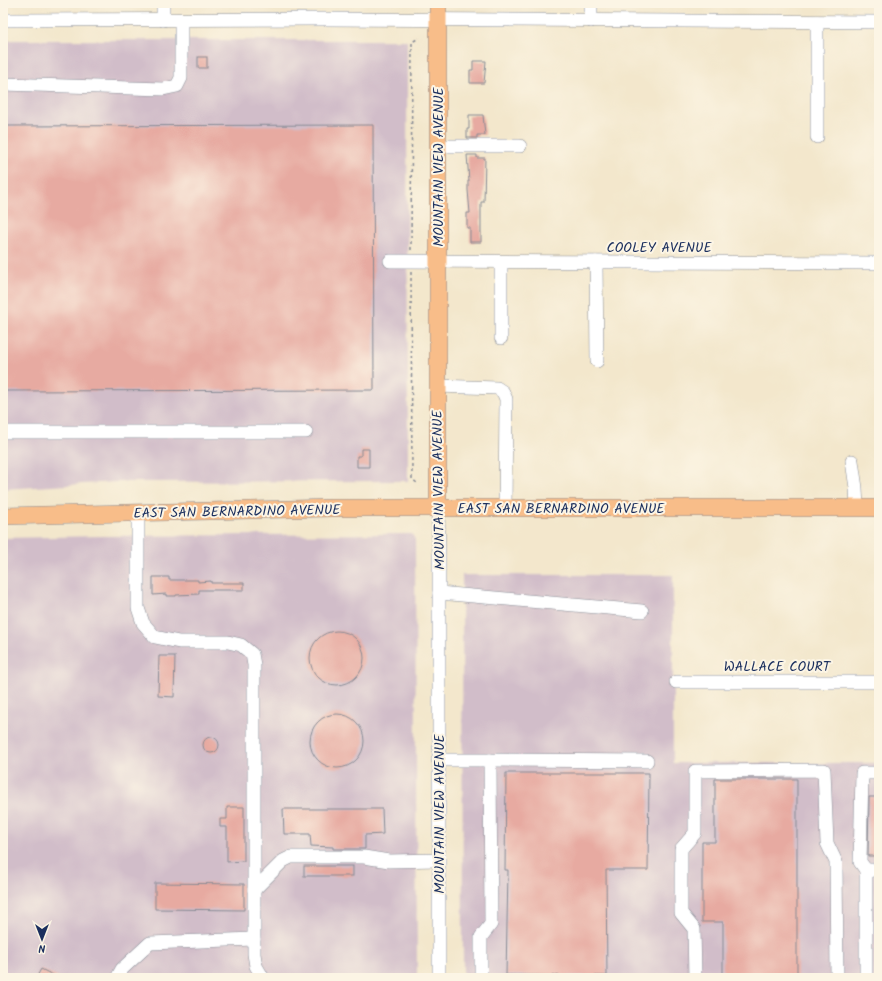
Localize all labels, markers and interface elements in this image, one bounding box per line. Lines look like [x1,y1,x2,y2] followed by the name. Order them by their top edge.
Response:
[428,86,450,247] street label: MOUNTAIN VIEW AVENUE
[606,237,712,259] street label: COOLEY AVENUE
[427,409,451,570] street label: MOUNTAIN VIEW AVENUE
[458,498,665,520] street label: EAST SAN BERNARDINO AVENUE
[133,499,341,525] street label: EAST SAN BERNARDINO AVENUE
[724,656,832,678] street label: WALLACE COURT
[429,733,451,894] street label: MOUNTAIN VIEW AVENUE
[22,919,62,959] north arrow
[38,939,45,957] text: N

